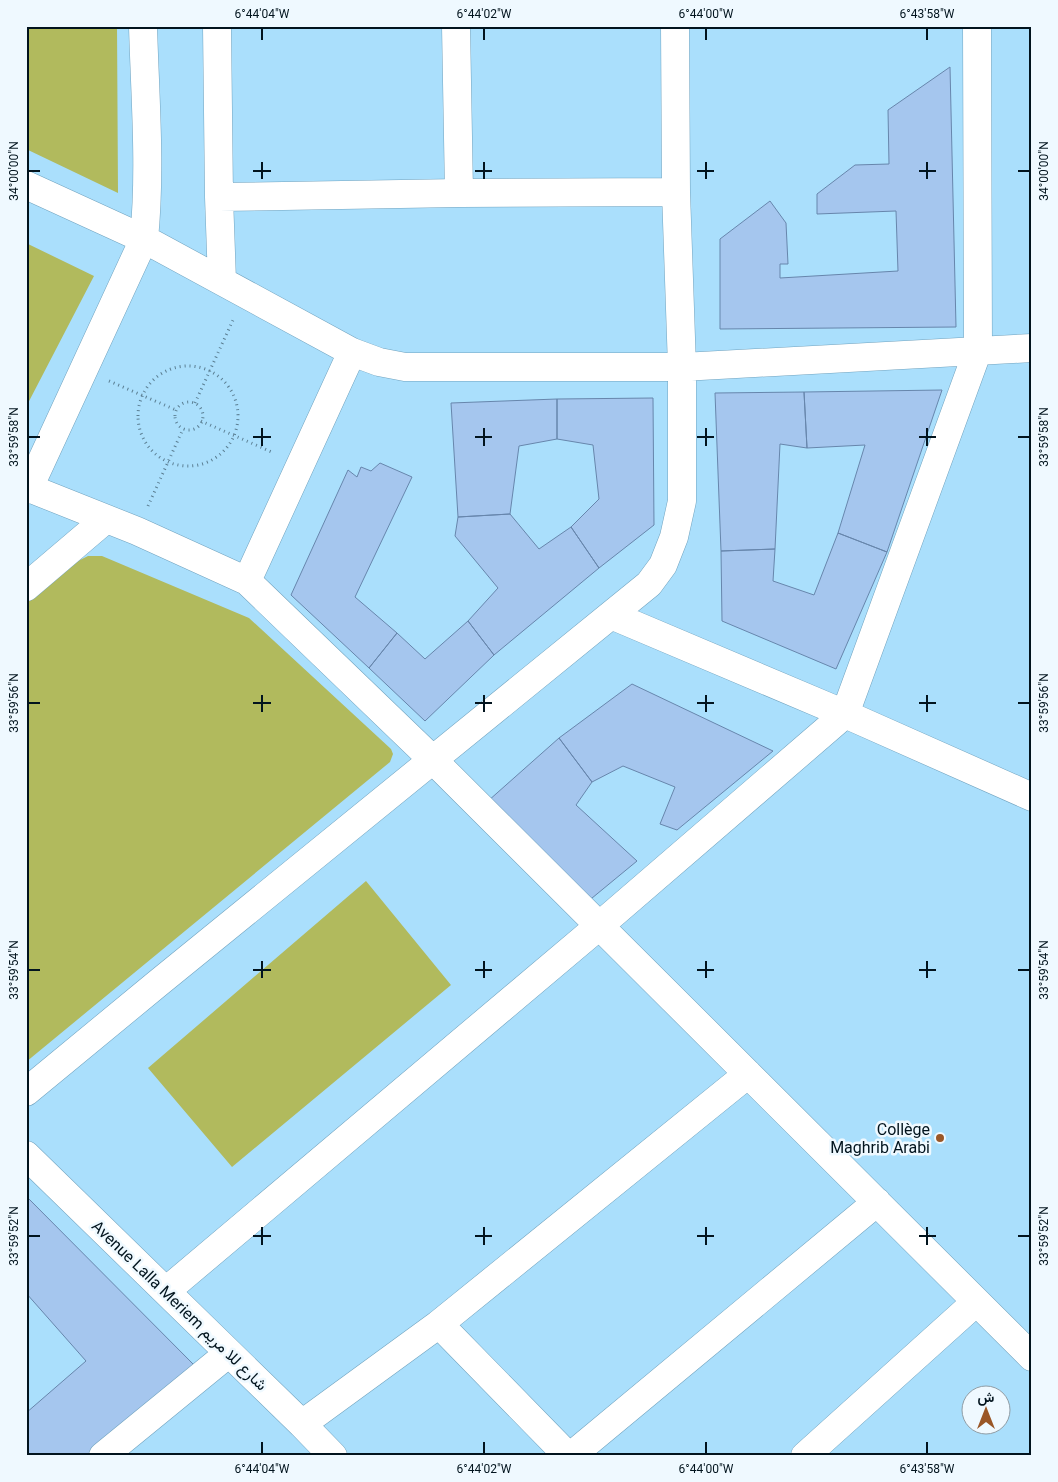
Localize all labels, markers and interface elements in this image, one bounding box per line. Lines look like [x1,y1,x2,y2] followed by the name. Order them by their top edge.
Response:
[235,7,290,21] text: 6°44'04"W
[457,7,512,21] text: 6°44'02"W
[679,7,734,21] text: 6°44'00"W
[900,7,955,21] text: 6°43'58"W
[7,141,21,201] text: 34°00'00"N
[1037,141,1051,201] text: 34°00'00"N
[7,407,21,467] text: 33°59'58"N
[1037,407,1051,467] text: 33°59'58"N
[7,673,21,733] text: 33°59'56"N
[1037,673,1051,733] text: 33°59'56"N
[7,940,21,1000] text: 33°59'54"N
[1037,940,1051,1000] text: 33°59'54"N
[830,1120,930,1157] place label: Collège Maghrib Arabi
[934,1132,946,1144] marker: Collège Maghrib Arabi
[7,1206,21,1266] text: 33°59'52"N
[1037,1206,1051,1266] text: 33°59'52"N
[87,1216,271,1396] street label: Avenue Lalla Meriem شارع للا مريم
[960,1384,1010,1434] north arrow
[978,1389,995,1406] text: ش
[235,1462,290,1476] text: 6°44'04"W
[457,1462,512,1476] text: 6°44'02"W
[679,1462,734,1476] text: 6°44'00"W
[900,1462,955,1476] text: 6°43'58"W

